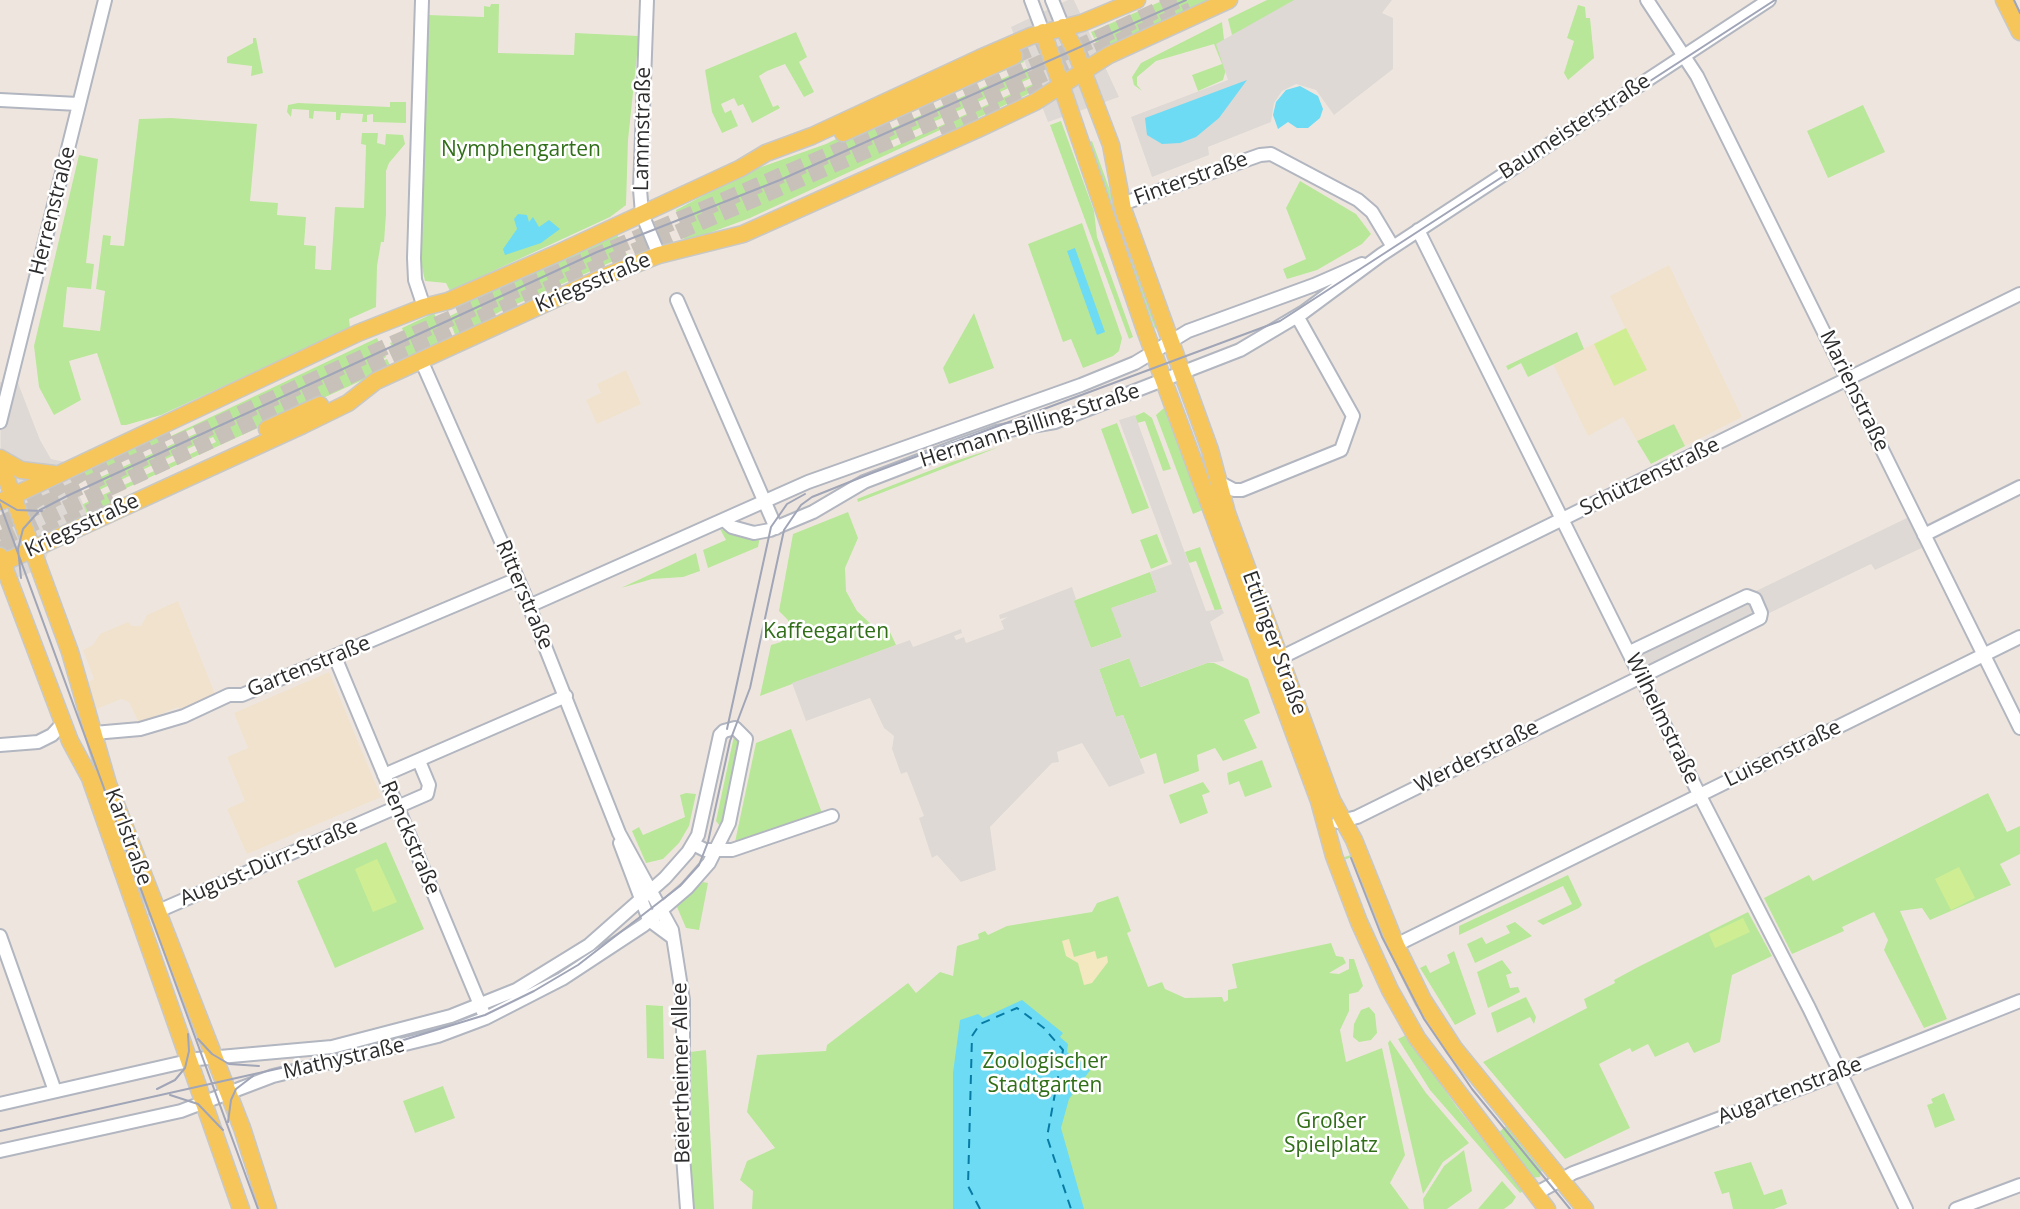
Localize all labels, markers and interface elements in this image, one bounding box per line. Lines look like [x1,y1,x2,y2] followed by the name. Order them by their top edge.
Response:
[629,67,657,191] street label: Lammstraße
[1495,69,1655,185] street label: Baumeisterstraße
[441,137,601,163] park label: Nymphengarten
[25,144,81,278] street label: Herrenstraße
[1131,147,1251,211] street label: Finterstraße
[532,247,654,319] street label: Kriegsstraße
[1814,326,1894,456] street label: Marienstraße
[917,379,1143,473] street label: Hermann-Billing-Straße
[1576,432,1724,522] street label: Schützenstraße
[21,489,143,563] street label: Kriegsstraße
[490,537,558,653] street label: Ritterstraße
[1236,568,1312,718] street label: Ettlinger Straße
[763,619,889,645] park label: Kaffeegarten
[244,631,374,703] street label: Gartenstraße
[1620,650,1704,788] street label: Wilhelmstraße
[1411,715,1543,799] street label: Werderstraße
[1721,715,1845,793] street label: Luisenstraße
[375,777,445,899] street label: Renckstraße
[99,785,157,889] street label: Karlstraße
[176,814,362,912] street label: August-Dürr-Straße
[668,982,696,1164] street label: Beiertheimer Allee
[281,1033,407,1085] street label: Mathystraße
[982,1049,1108,1099] park label: Zoologischer Stadtgarten
[1714,1052,1866,1130] street label: Augartenstraße
[1284,1109,1378,1159] park label: Großer Spielplatz

